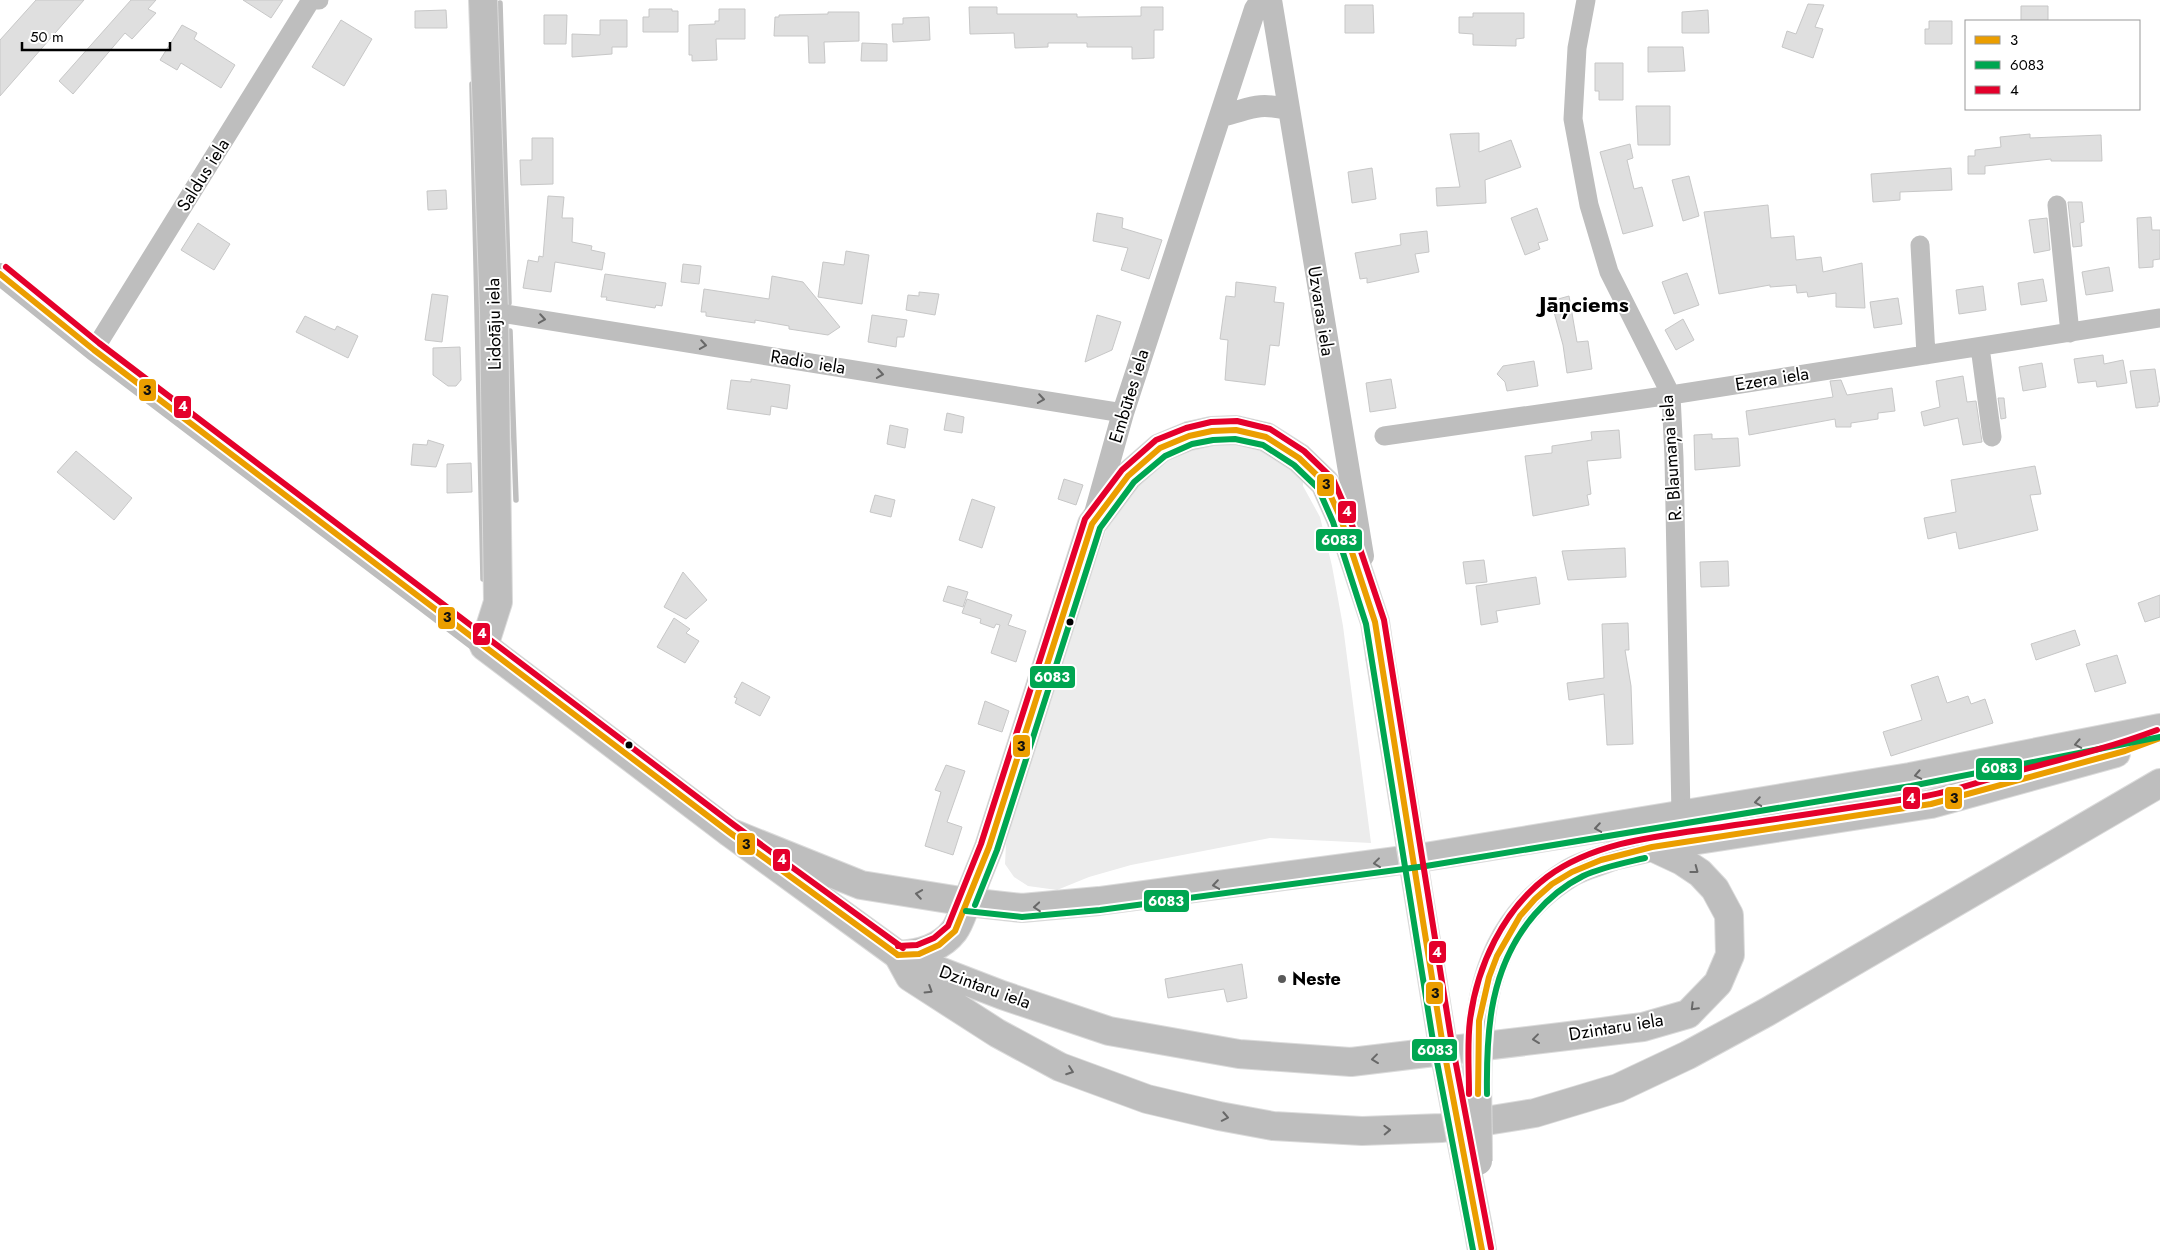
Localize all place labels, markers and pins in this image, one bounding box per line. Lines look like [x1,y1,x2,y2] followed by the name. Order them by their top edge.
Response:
[1065,617,1075,627] unlabelled marker
[624,740,634,750] unlabelled marker
[1292,966,1341,992] place label: Neste
[1276,973,1288,985] marker: Neste

